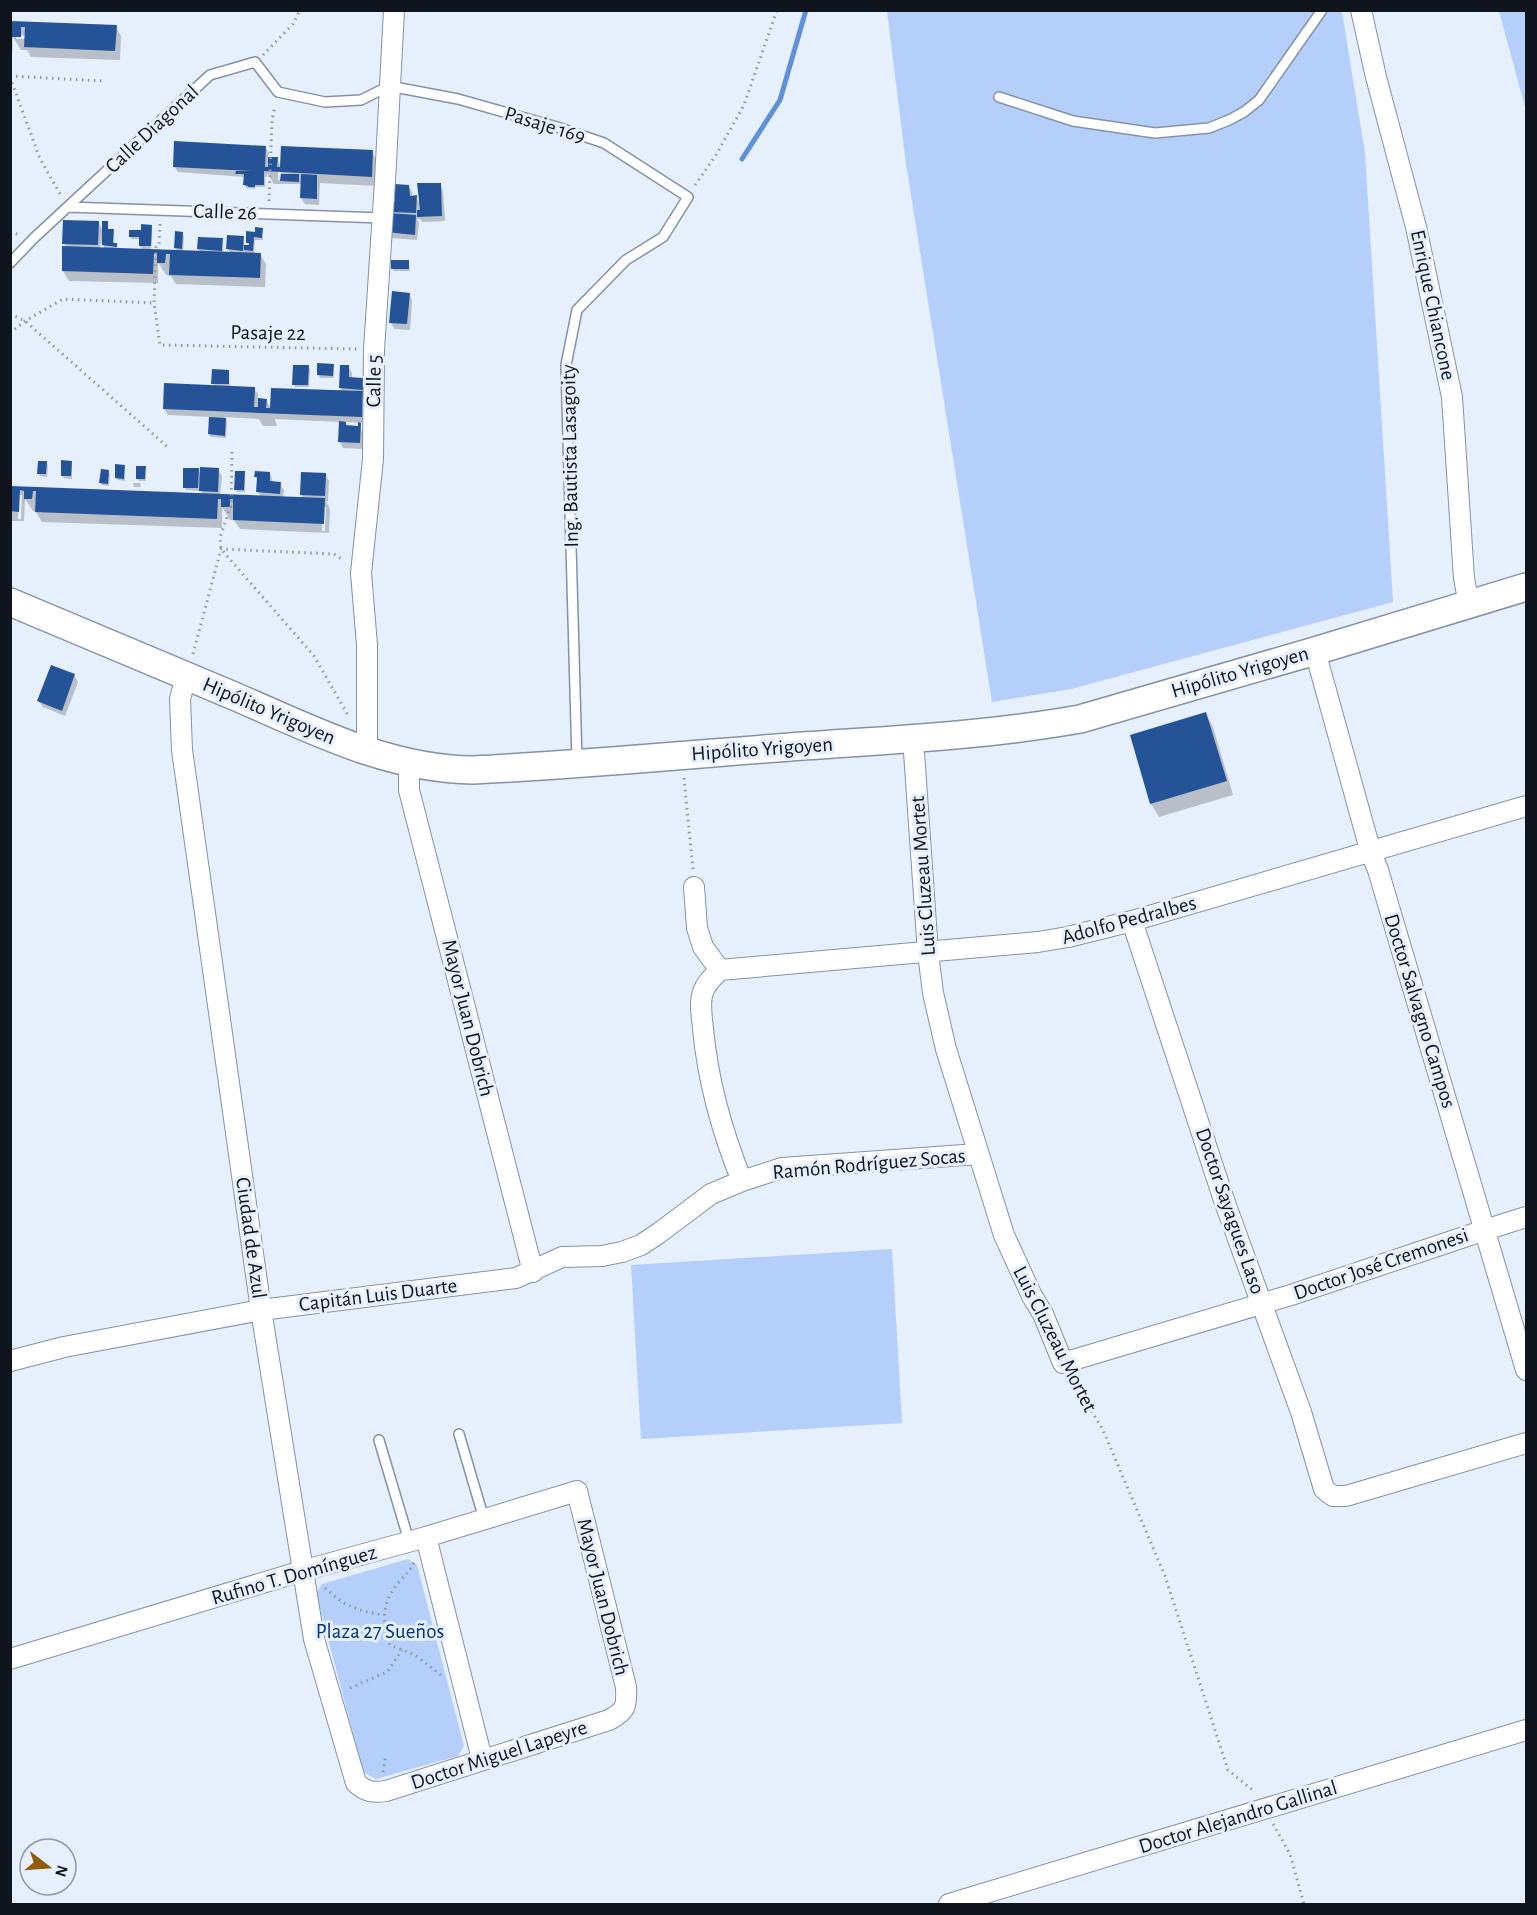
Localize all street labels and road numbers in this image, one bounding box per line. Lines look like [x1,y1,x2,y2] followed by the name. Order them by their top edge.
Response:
[101,81,203,177] street label: Calle Diagonal
[502,103,588,147] street label: Pasaje 169
[193,200,257,224] street label: Calle 26
[1407,228,1459,382] street label: Enrique Chiancone
[230,322,306,344] street label: Pasaje 22
[363,354,385,408] street label: Calle 5
[558,364,582,548] street label: Ing. Bautista Lasagoity
[1169,642,1311,702] street label: Hipólito Yrigoyen
[200,674,338,748] street label: Hipólito Yrigoyen
[690,734,834,764] street label: Hipólito Yrigoyen
[907,795,939,957] street label: Luis Cluzeau Mortet
[1060,892,1198,948] street label: Adolfo Pedralbes
[1380,911,1460,1111] street label: Doctor Salvagno Campos
[438,937,498,1099] street label: Mayor Juan Dobrich
[1192,1125,1268,1297] street label: Doctor Sayagues Laso
[772,1145,966,1183] street label: Ramón Rodríguez Socas
[232,1176,270,1300] street label: Ciudad de Azul
[1291,1224,1471,1304] street label: Doctor José Cremonesi
[1009,1263,1101,1415] street label: Luis Cluzeau Mortet
[298,1275,458,1315] street label: Capitán Luis Duarte
[573,1516,633,1678] street label: Mayor Juan Dobrich
[209,1541,379,1609] street label: Rufino T. Domínguez
[408,1717,590,1793] street label: Doctor Miguel Lapeyre
[1136,1777,1340,1857] street label: Doctor Alejandro Gallinal

